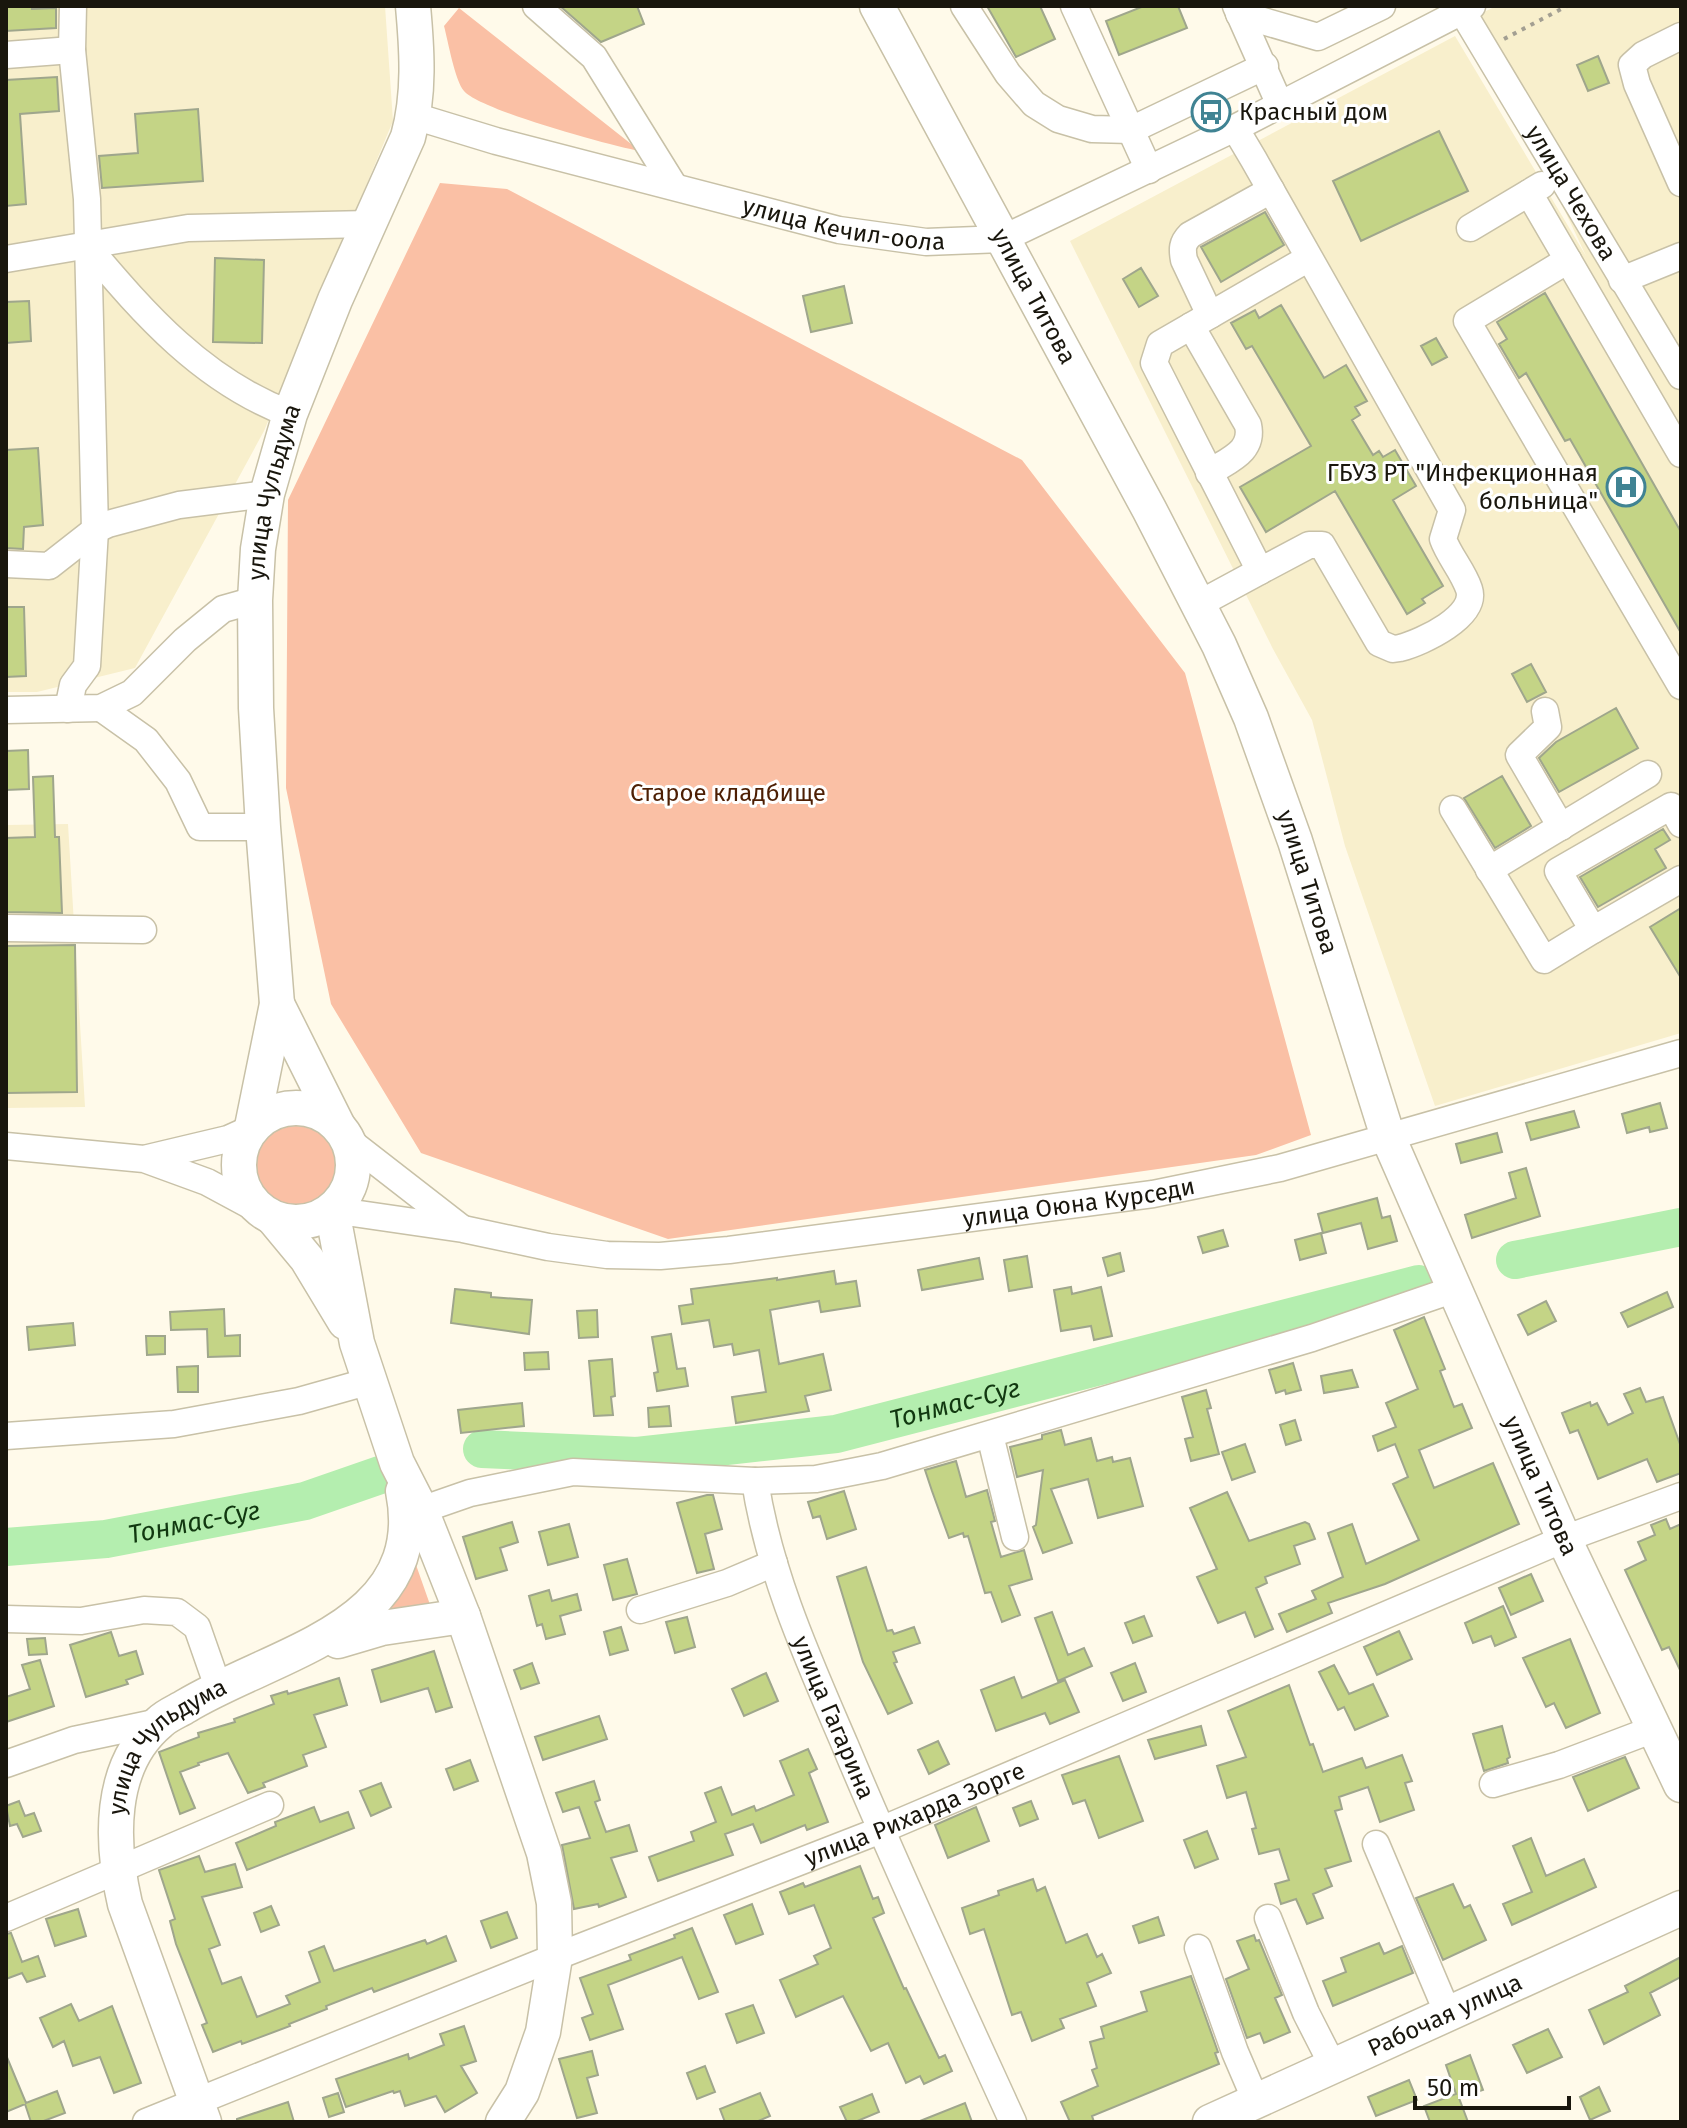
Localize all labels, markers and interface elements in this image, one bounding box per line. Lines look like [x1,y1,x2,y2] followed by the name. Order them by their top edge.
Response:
[1190,91,1232,133] bus stop icon: Красный дом
[1239,98,1388,126] place label: Красный дом
[1520,120,1622,265] street label: улица Чехова
[740,192,946,257] street label: улица Кечил-оола
[986,224,1082,369] street label: улица Титова
[242,400,307,581] street label: улица Чульдума
[1327,459,1598,515] place label: ГБУЗ РТ "Инфекционная больница"
[1605,466,1647,508] hospital icon: ГБУЗ РТ "Инфекционная больница"
[630,779,826,807] park label: Старое кладбище
[1271,806,1344,958] street label: улица Титова
[961,1172,1197,1233] street label: улица Оюна Курседи
[886,1372,1023,1435] water label: Тонмас-Суг
[1498,1411,1584,1560] street label: улица Титова
[126,1494,263,1550] water label: Тонмас-Суг
[787,1632,880,1803] street label: улица Гагарина
[103,1673,231,1816] street label: улица Чульдума
[801,1756,1029,1872] street label: улица Рихарда Зорге
[1363,1968,1526,2062] street label: Рабочая улица
[1415,2060,1569,2110] scale bar
[1427,2074,1479,2102] text: 50 m

